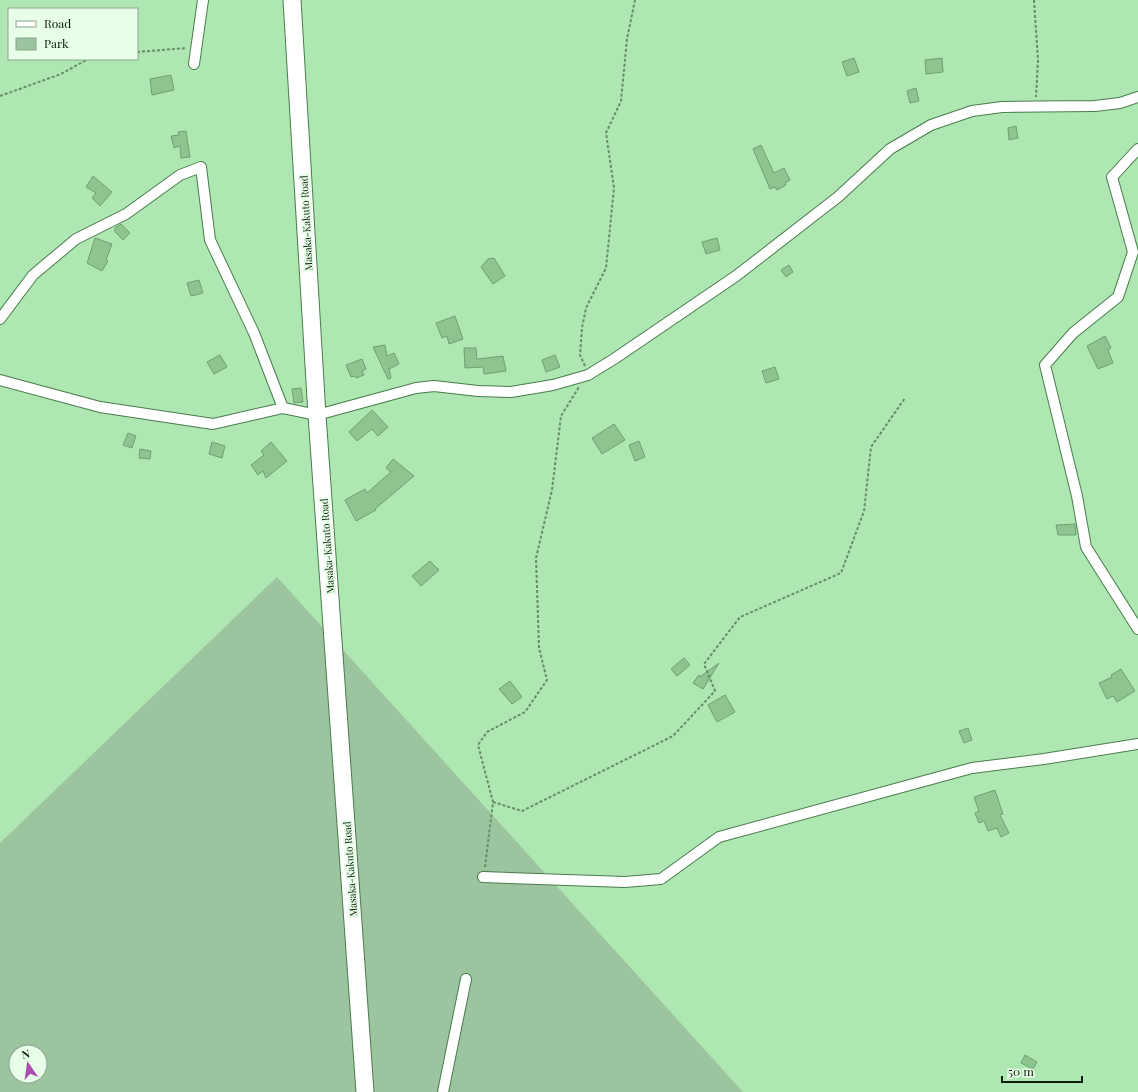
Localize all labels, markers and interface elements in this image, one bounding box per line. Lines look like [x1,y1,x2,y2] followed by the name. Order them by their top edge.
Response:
[8,8,138,60] legend
[44,15,71,31] text: Road
[44,35,69,51] text: Park
[297,175,315,271] street label: Masaka-Kakuto Road
[317,498,337,594] street label: Masaka-Kakuto Road
[340,821,360,917] street label: Masaka-Kakuto Road
[8,1044,48,1084] north arrow
[20,1046,31,1062] text: N
[1002,1058,1082,1084] scale bar
[1008,1063,1034,1079] text: 50 m

